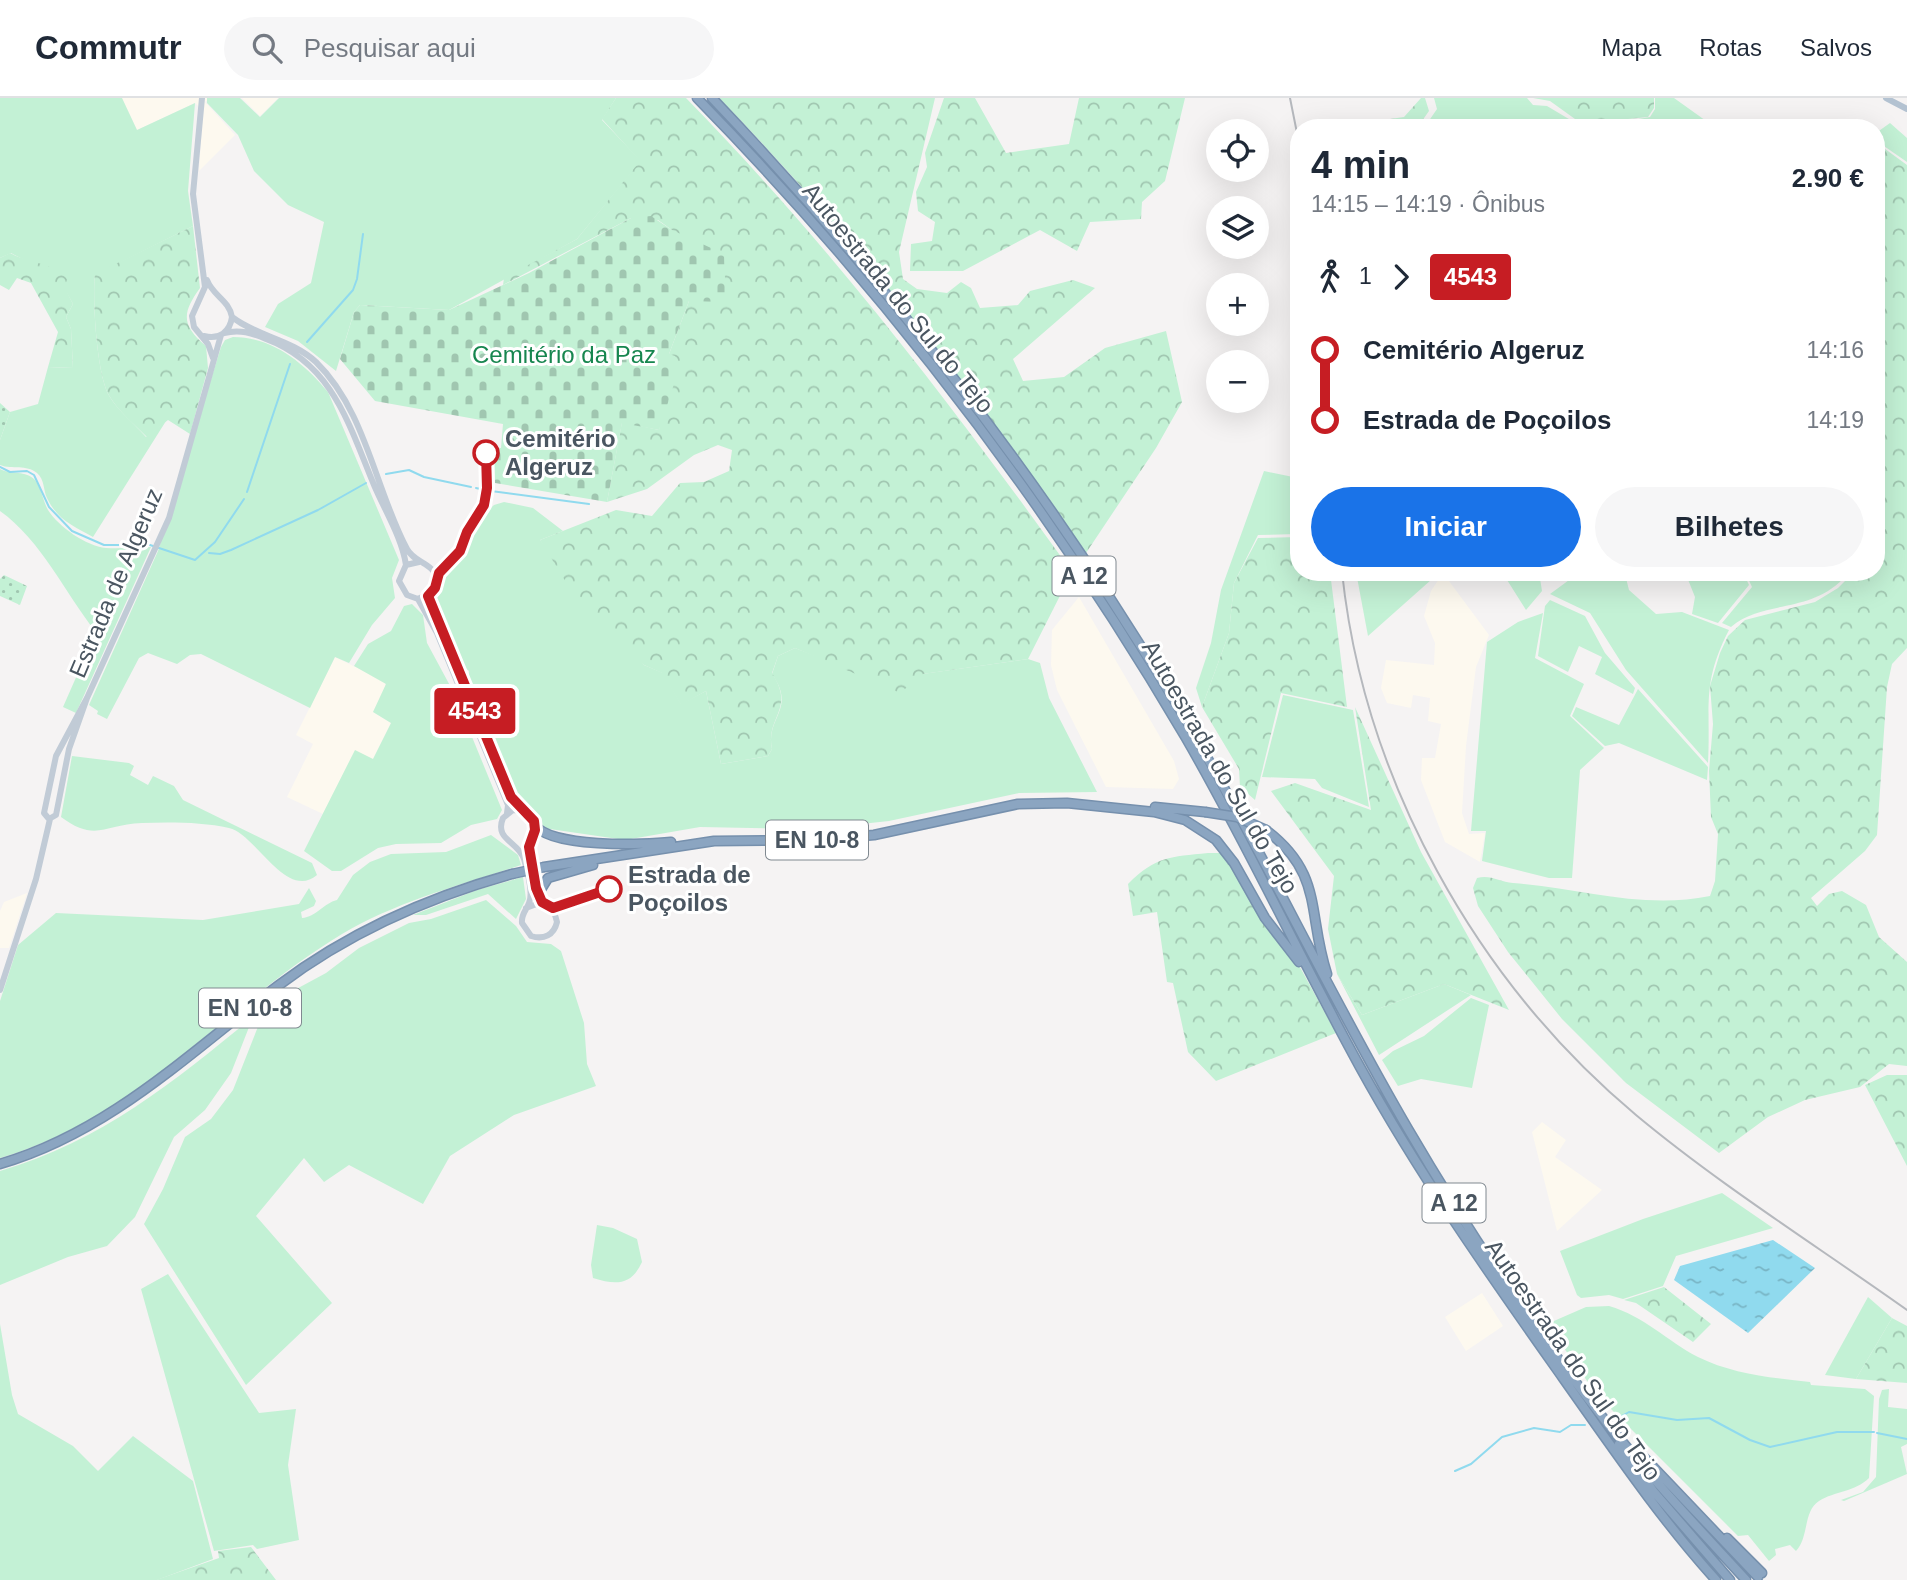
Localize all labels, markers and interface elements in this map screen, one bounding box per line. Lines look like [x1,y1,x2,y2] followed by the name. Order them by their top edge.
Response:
[224,17,714,80] search box
[35,29,182,66] text: Commutr
[248,29,286,67] icon: search
[304,33,476,63] text: Pesquisar aqui
[1601,34,1661,61] text: Mapa
[1699,34,1762,61] text: Rotas
[1800,34,1872,61] text: Salvos
[1206,119,1269,413] map controls
[1206,119,1269,182] button: locate
[1311,144,1410,186] text: 4 min
[1792,163,1864,193] text: 2.90 €
[797,177,999,418] street label: Autoestrada do Sul do Tejo
[1311,191,1545,217] text: 14:15 – 14:19 · Ônibus
[1206,196,1269,259] button: layers
[1311,258,1349,296] icon: walk
[1382,258,1420,296] icon: forward
[1359,263,1372,289] text: 1
[1444,263,1497,290] text: 4543
[1206,273,1269,336] button: +
[1363,335,1585,365] text: Cemitério Algeruz
[1806,337,1864,363] text: 14:16
[472,341,656,368] park label: Cemitério da Paz
[1206,350,1269,413] button: −
[1363,405,1612,435] text: Estrada de Poçoilos
[1806,407,1864,433] text: 14:19
[505,425,616,480] place label: Cemitério Algeruz
[473,440,499,466] marker: Cemitério Algeruz
[63,484,168,681] street label: Estrada de Algeruz
[1311,487,1581,567] button: Iniciar
[1595,487,1864,567] button: Bilhetes
[1052,556,1116,596] road number: A 12
[1137,635,1304,898] street label: Autoestrada do Sul do Tejo
[426,688,524,734] line badge: 4543
[448,697,502,724] text: 4543
[766,820,868,860] road number: EN 10-8
[628,861,751,916] place label: Estrada de Poçoilos
[596,876,622,902] marker: Estrada de Poçoilos
[199,988,301,1028] road number: EN 10-8
[1422,1184,1486,1222] road number: A 12
[1480,1234,1667,1485] street label: Autoestrada do Sul do Tejo

